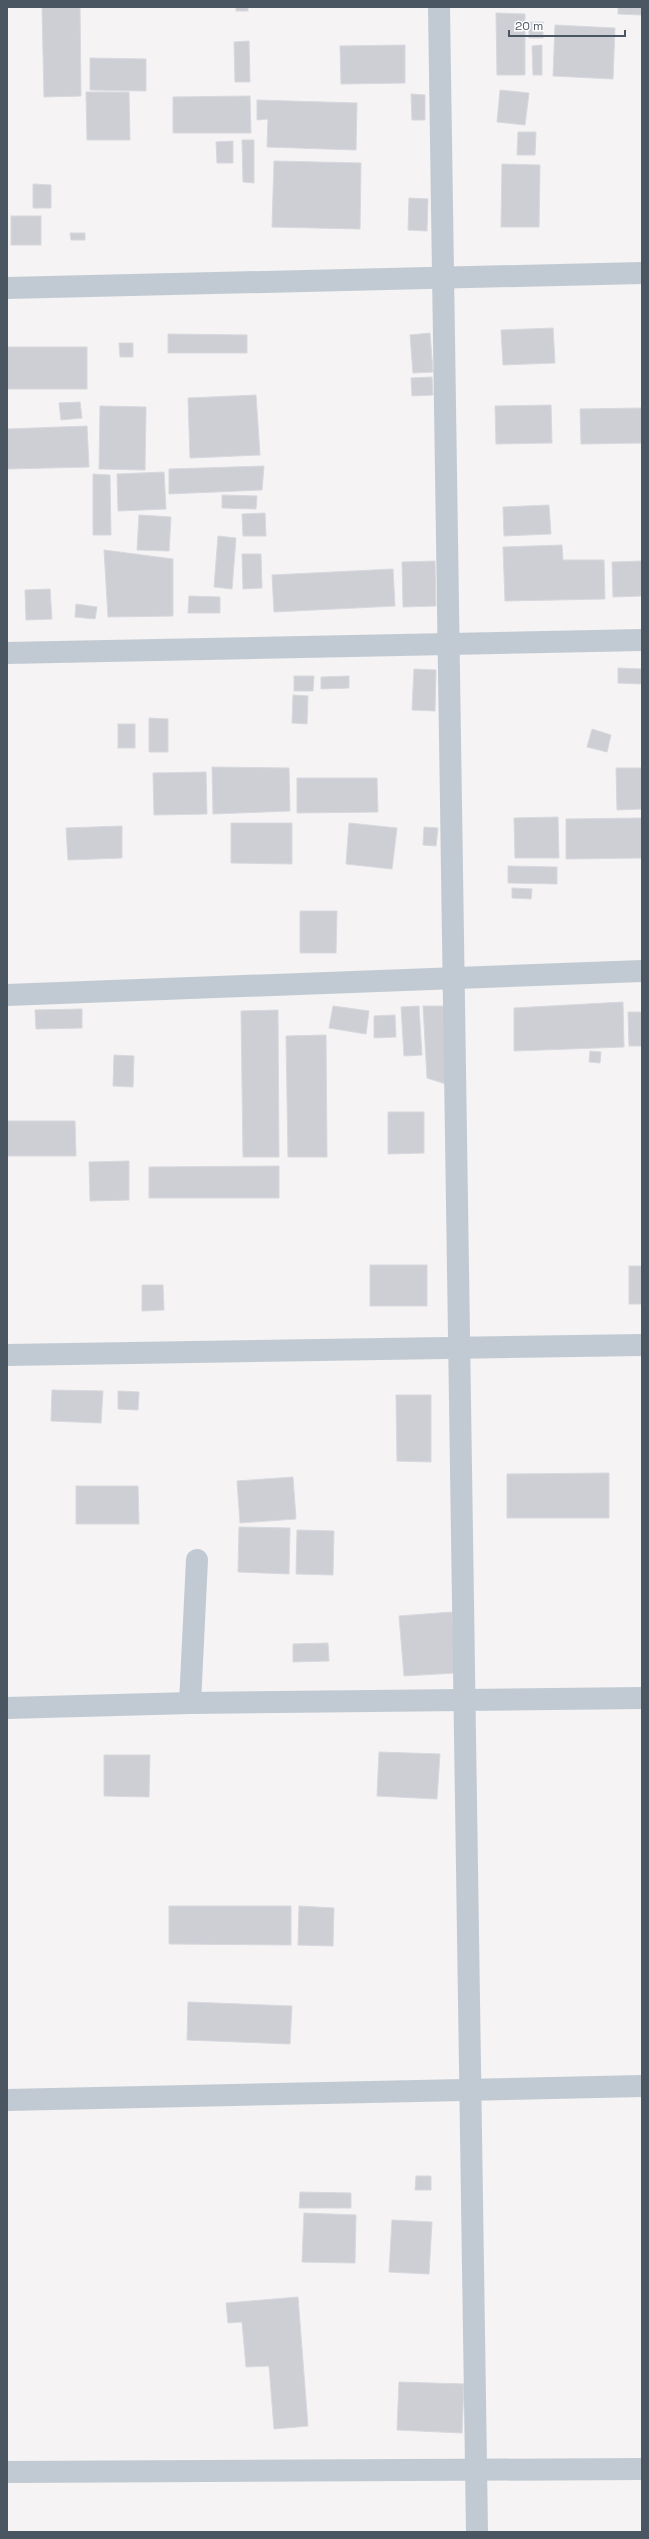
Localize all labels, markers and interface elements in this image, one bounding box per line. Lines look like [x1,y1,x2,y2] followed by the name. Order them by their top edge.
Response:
[509,12,625,38] scale bar
[515,18,543,34] text: 20 m

